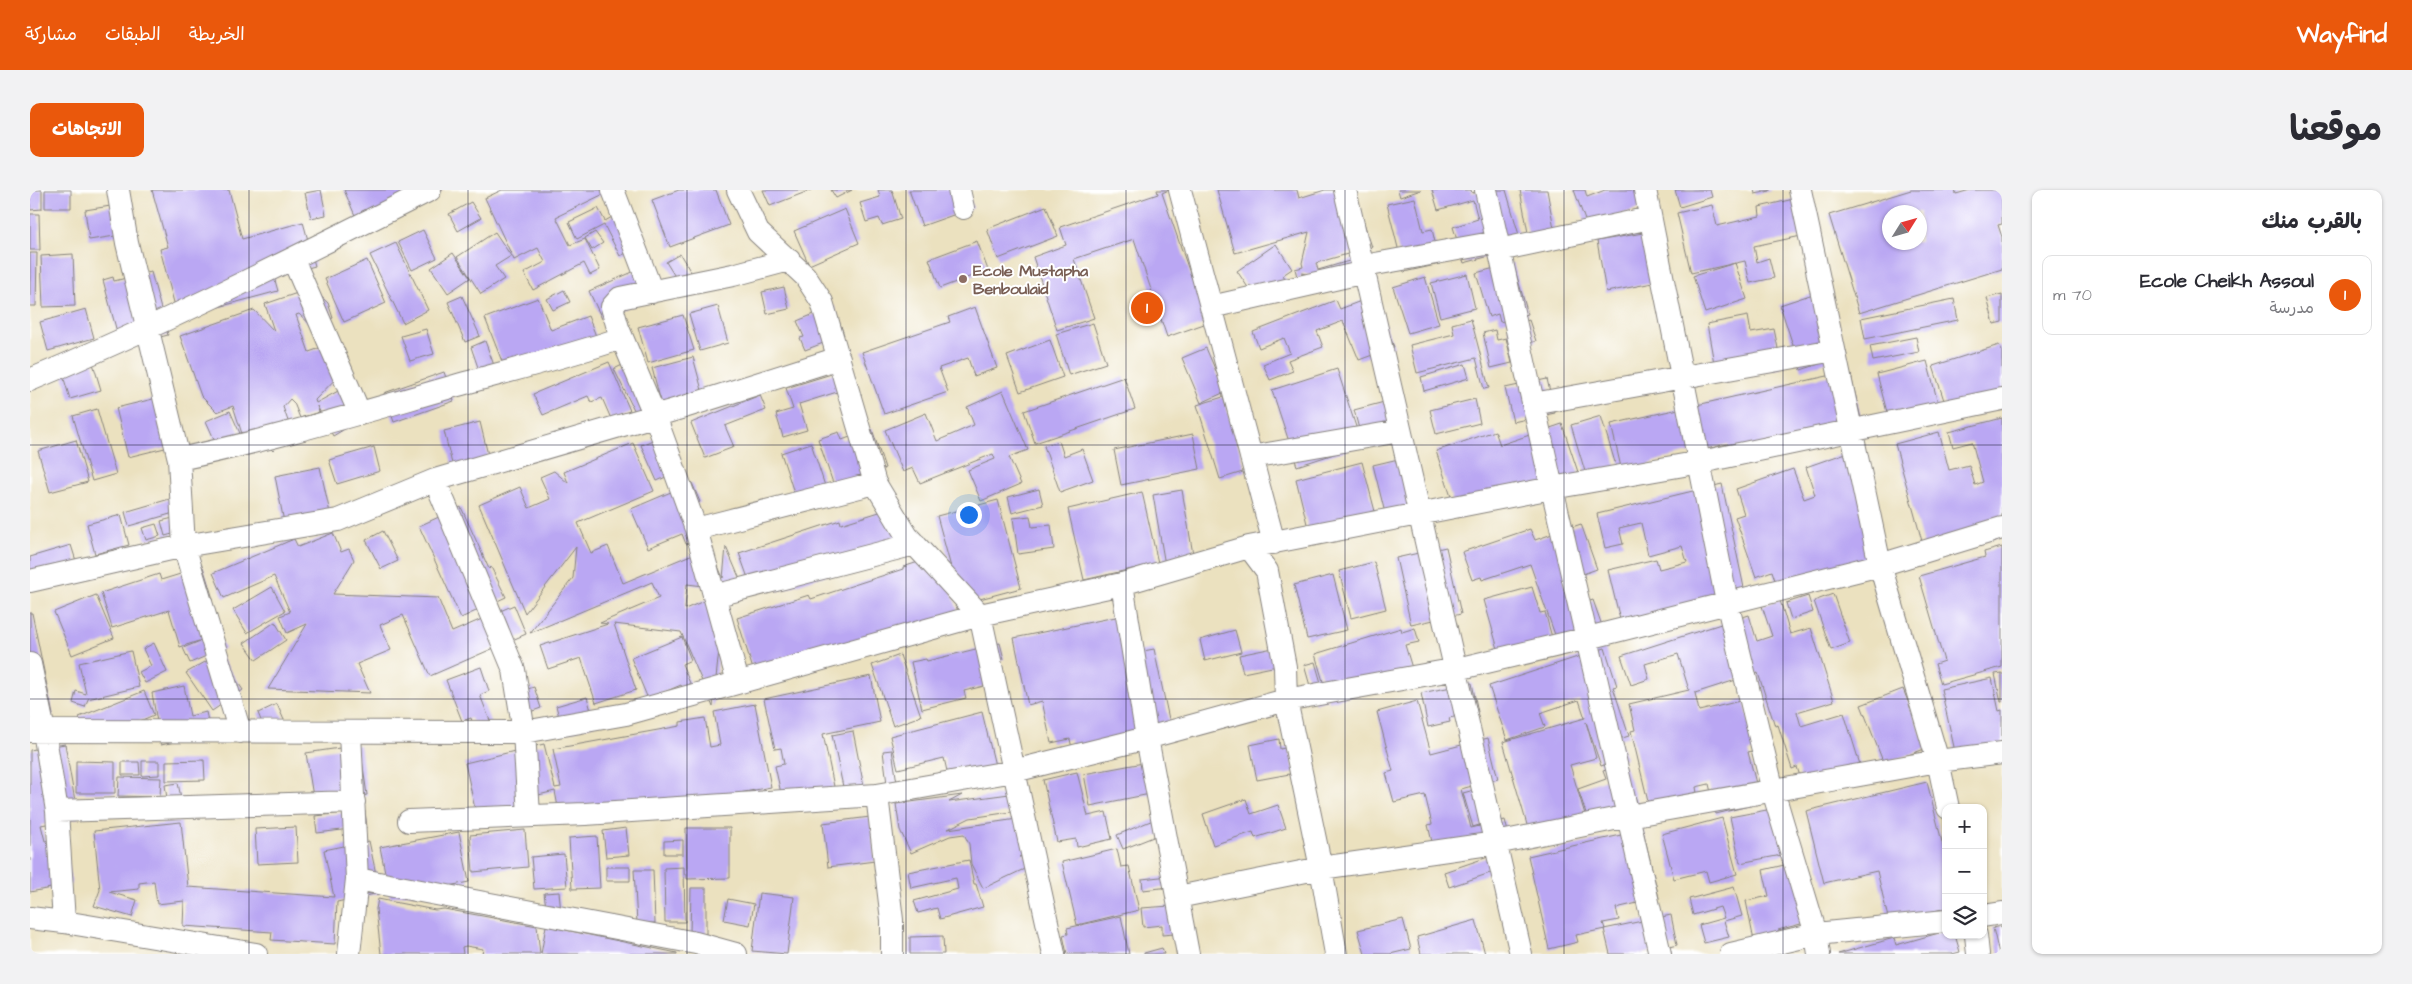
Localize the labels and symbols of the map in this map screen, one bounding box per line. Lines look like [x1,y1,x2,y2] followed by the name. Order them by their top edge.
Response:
[1882,205,1927,250] north arrow
[973,260,1089,300] place label: Ecole Mustapha Benboulaid
[957,273,969,285] marker: Ecole Mustapha Benboulaid
[1131,289,1163,327] pin: 1
[956,502,982,528] your location

